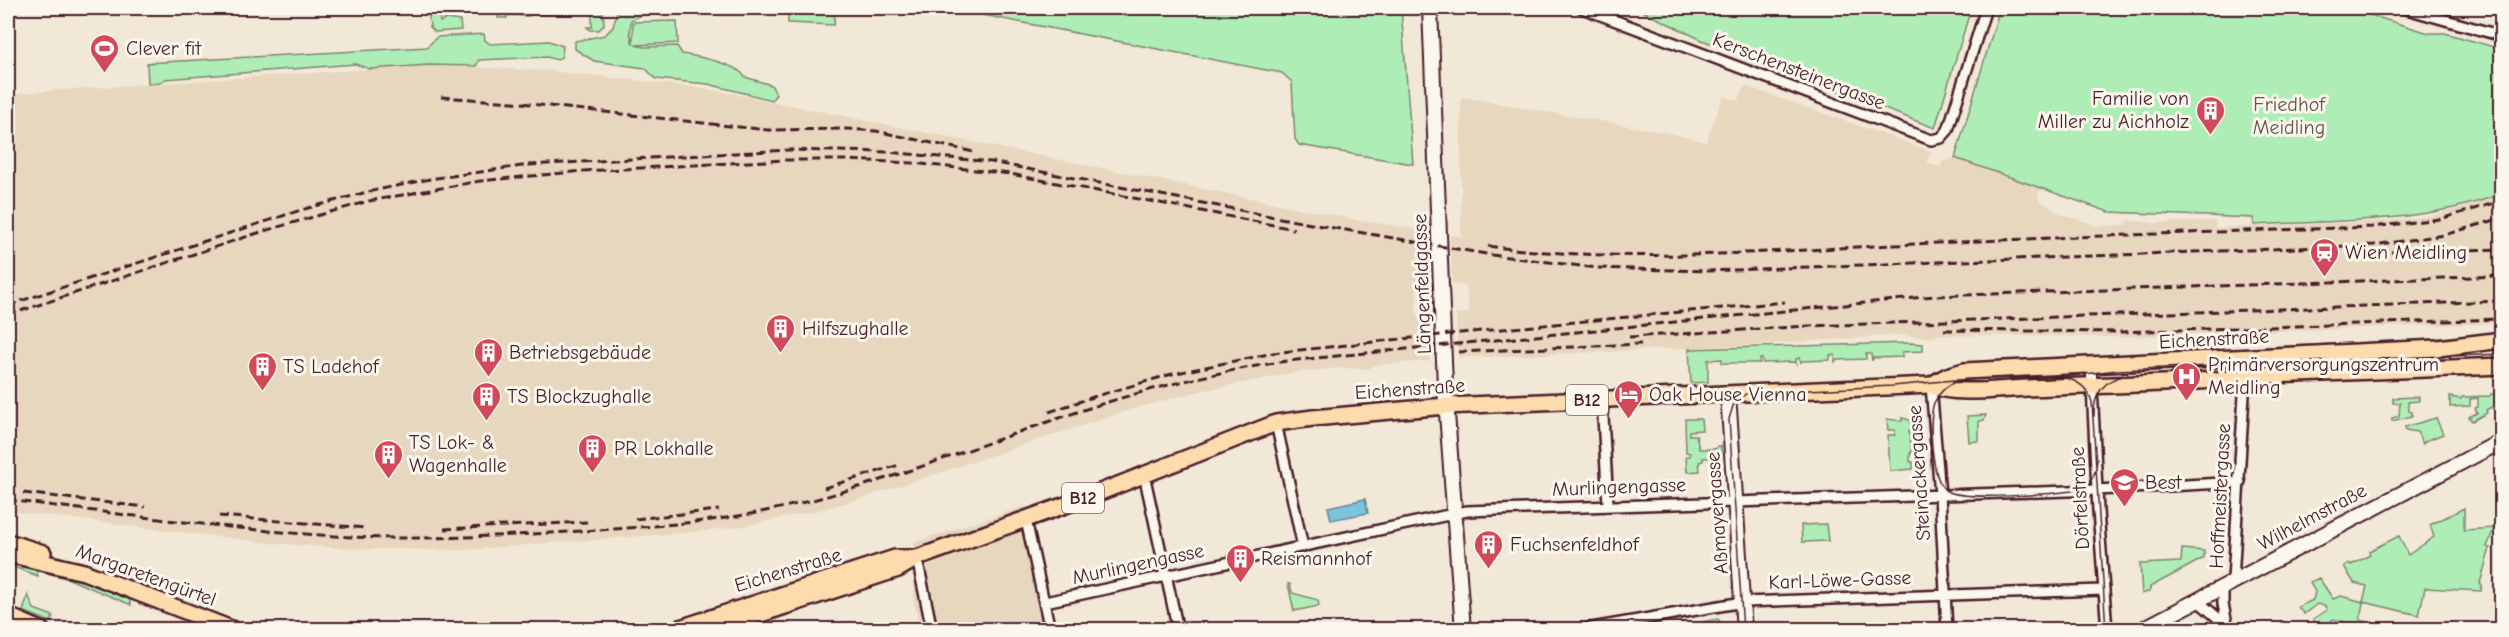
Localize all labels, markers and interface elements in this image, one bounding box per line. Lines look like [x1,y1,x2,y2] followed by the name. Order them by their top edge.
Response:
[1710,28,1888,114] street label: Kerschensteinergasse
[89,32,121,74] sports icon: Clever fit
[126,37,202,60] place label: Clever fit
[2038,87,2189,133] place label: Familie von Miller zu Aichholz
[2253,93,2326,139] park label: Friedhof Meidling
[2194,94,2226,136] building icon: Familie von Miller zu Aichholz
[1408,213,1436,355] street label: Längenfeldgasse
[2308,236,2340,278] station icon: Wien Meidling
[2345,241,2467,264] place label: Wien Meidling
[765,312,797,354] building icon: Hilfszughalle
[802,317,909,340] place label: Hilfszughalle
[2158,325,2270,353] street label: Eichenstraße
[472,336,504,378] building icon: Betriebsgebäude
[509,341,651,364] place label: Betriebsgebäude
[246,350,278,392] building icon: TS Ladehof
[2208,353,2439,399] place label: Primärversorgungszentrum Meidling
[283,355,380,378] place label: TS Ladehof
[2171,360,2203,402] hospital icon: Primärversorgungszentrum Meidling
[1354,374,1466,404] street label: Eichenstraße
[1612,378,1644,420] hotel icon: Oak House Vienna
[470,380,502,422] building icon: TS Blockzughalle
[1649,383,1806,406] place label: Oak House Vienna
[507,385,651,408] place label: TS Blockzughalle
[1566,385,1608,415] road number: B12
[1903,404,1935,542] street label: Steinackergasse
[2205,423,2235,569] street label: Hoffmeistergasse
[409,431,507,477] place label: TS Lok- & Wagenhalle
[577,432,609,474] building icon: PR Lokhalle
[614,437,714,460] place label: PR Lokhalle
[372,438,404,480] building icon: TS Lok- & Wagenhalle
[2066,446,2094,550] street label: Dörfelstraße
[1701,451,1733,575] street label: Aßmayergasse
[2108,466,2140,508] school or university icon: Best
[2145,471,2183,494] place label: Best
[1552,473,1686,501] street label: Murlingengasse
[2253,479,2371,555] street label: Wilhelmstraße
[1062,483,1104,513] road number: B12
[1473,528,1505,570] building icon: Fuchsenfeldhof
[1510,533,1640,556] place label: Fuchsenfeldhof
[73,539,219,611] street label: Margaretengürtel
[1070,539,1206,589] street label: Murlingengasse
[1224,542,1256,584] building icon: Reismannhof
[732,543,844,597] street label: Eichenstraße
[1261,547,1373,570] place label: Reismannhof
[1768,566,1912,594] street label: Karl-Löwe-Gasse

